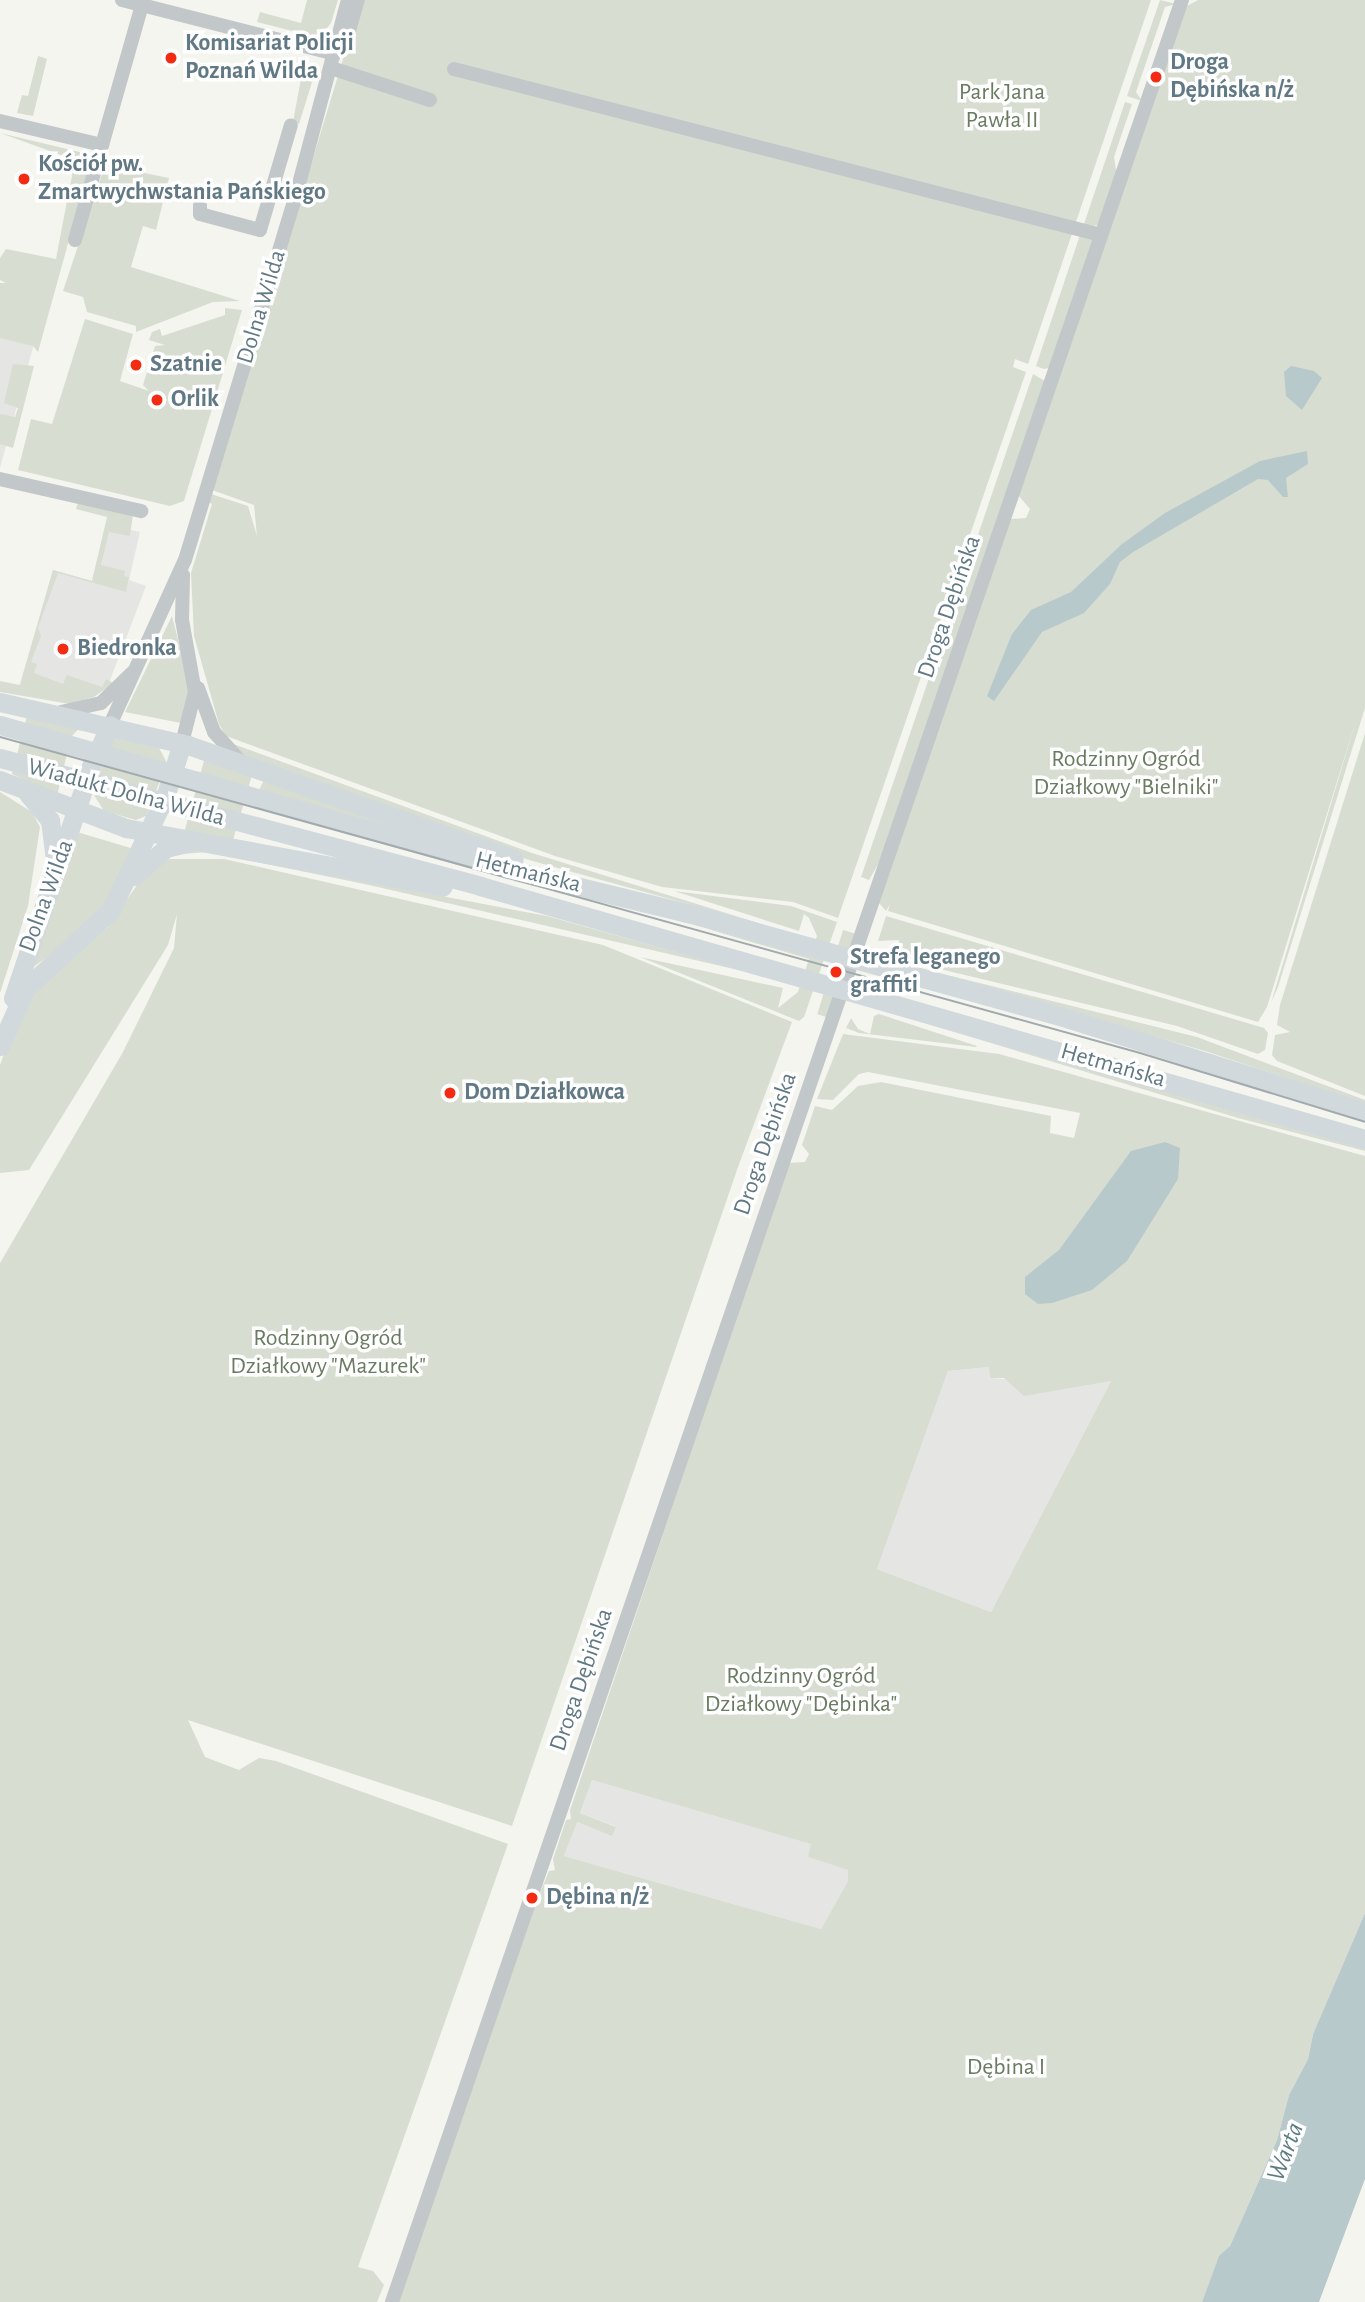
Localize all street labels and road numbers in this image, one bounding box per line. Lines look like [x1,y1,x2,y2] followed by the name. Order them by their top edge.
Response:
[231,247,293,367] street label: Dolna Wilda
[912,532,988,682] street label: Droga Dębińska
[24,753,228,833] street label: Wiadukt Dolna Wilda
[13,836,81,956] street label: Dolna Wilda
[472,846,584,900] street label: Hetmańska
[1057,1037,1169,1095] street label: Hetmańska
[728,1069,804,1219] street label: Droga Dębińska
[544,1605,620,1755] street label: Droga Dębińska

